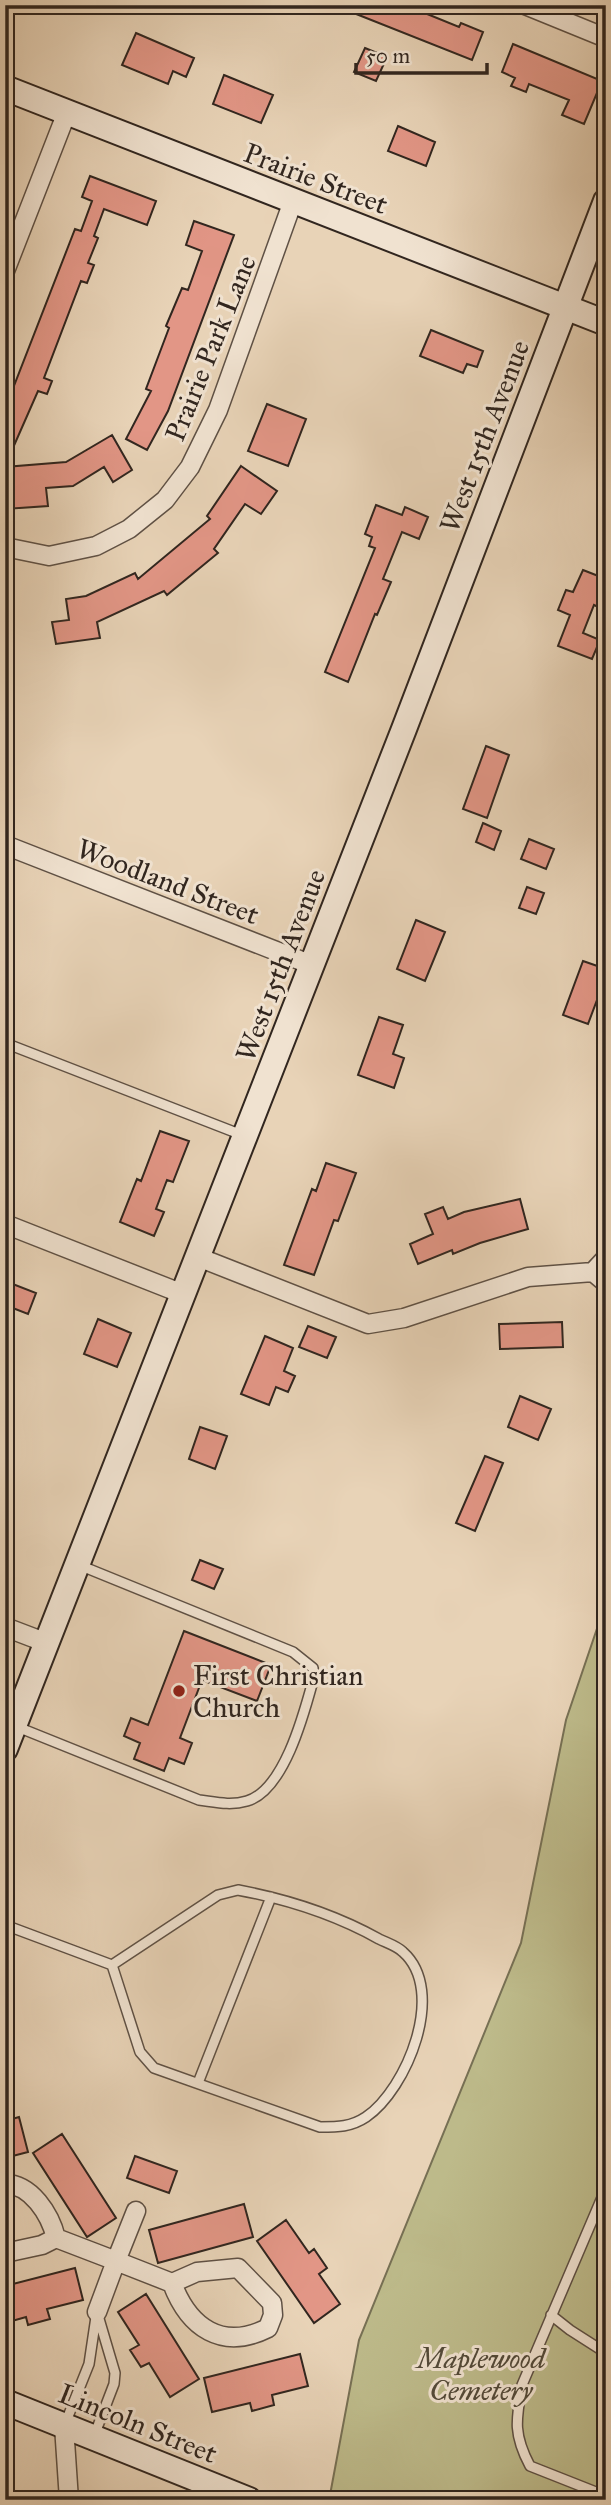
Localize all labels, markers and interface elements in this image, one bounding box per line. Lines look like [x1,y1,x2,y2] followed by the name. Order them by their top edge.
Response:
[356,32,487,76] scale bar
[366,43,411,69] text: 50 m
[239,135,393,222] street label: Prairie Street
[157,250,264,446] street label: Prairie Park Lane
[432,335,537,537] street label: West 15th Avenue
[72,831,264,932] street label: Woodland Street
[228,864,333,1066] street label: West 15th Avenue
[193,1658,363,1725] place label: First Christian Church
[171,1683,187,1699] marker: First Christian Church
[414,2341,548,2408] park label: Maplewood Cemetery
[53,2376,222,2471] street label: Lincoln Street

